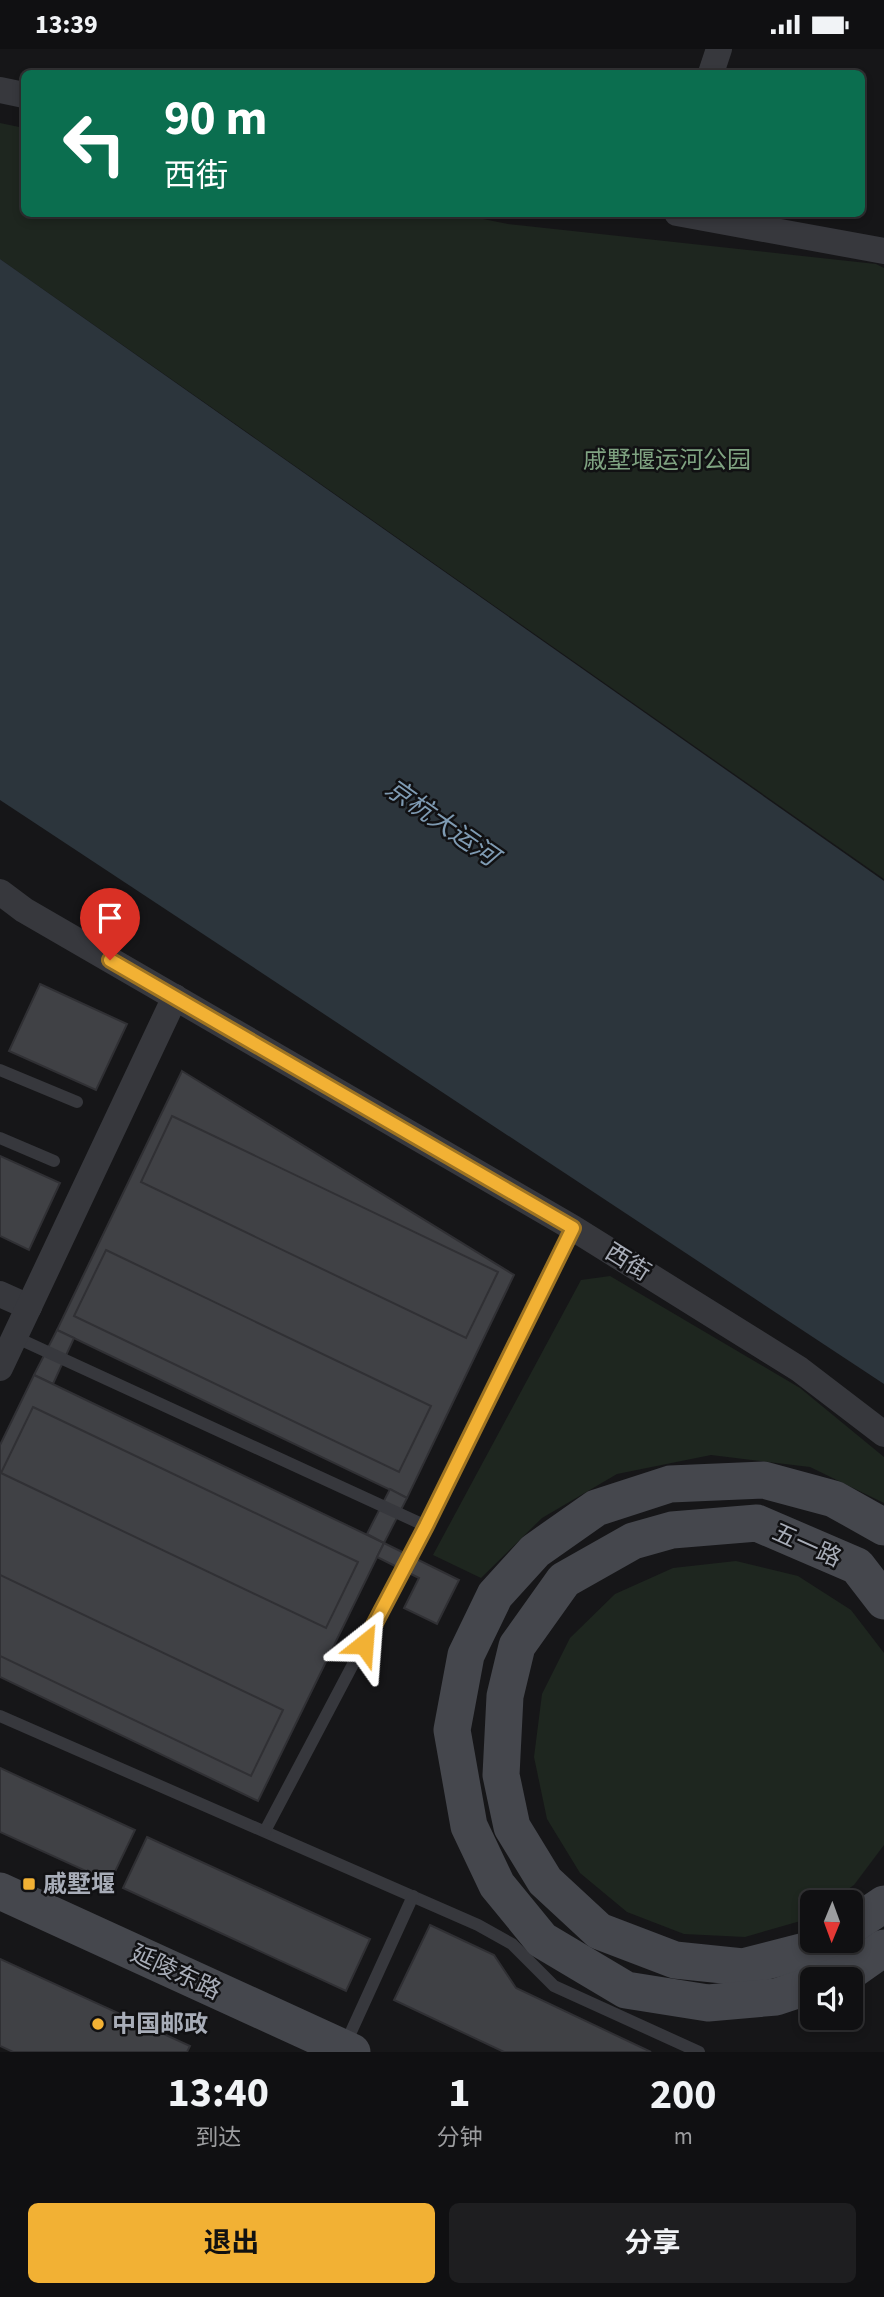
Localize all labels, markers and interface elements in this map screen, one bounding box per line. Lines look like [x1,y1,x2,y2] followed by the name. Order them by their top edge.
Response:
[35,6,98,43] text: 13:39
[164,84,268,154] text: 90 m
[49,98,140,189] icon: left
[164,153,228,199] text: 西街
[583,443,751,478] park label: 戚墅堰运河公园
[378,770,510,878] water label: 京杭大运河
[80,888,140,960] pin
[91,899,129,937] icon: arrive
[598,1235,657,1290] street label: 西街
[767,1515,847,1576] street label: 五一路
[327,1607,401,1681] position arrow
[43,1867,115,1902] place label: 戚墅堰
[21,1876,37,1892] marker: 戚墅堰
[800,1890,863,1953] north arrow
[800,1890,863,2030] map controls
[125,1936,227,2009] street label: 延陵东路
[800,1967,863,2030] button: sound
[112,2007,208,2042] place label: 中国邮政
[90,2016,106,2032] marker: 中国邮政
[168,2063,269,2123] text: 13:40
[448,2063,470,2123] text: 1
[650,2065,716,2125] text: 200
[674,2120,693,2153] text: m
[195,2121,241,2154] text: 到达
[436,2121,482,2154] text: 分钟
[28,2203,435,2283] button: 退出
[449,2203,856,2283] button: 分享

